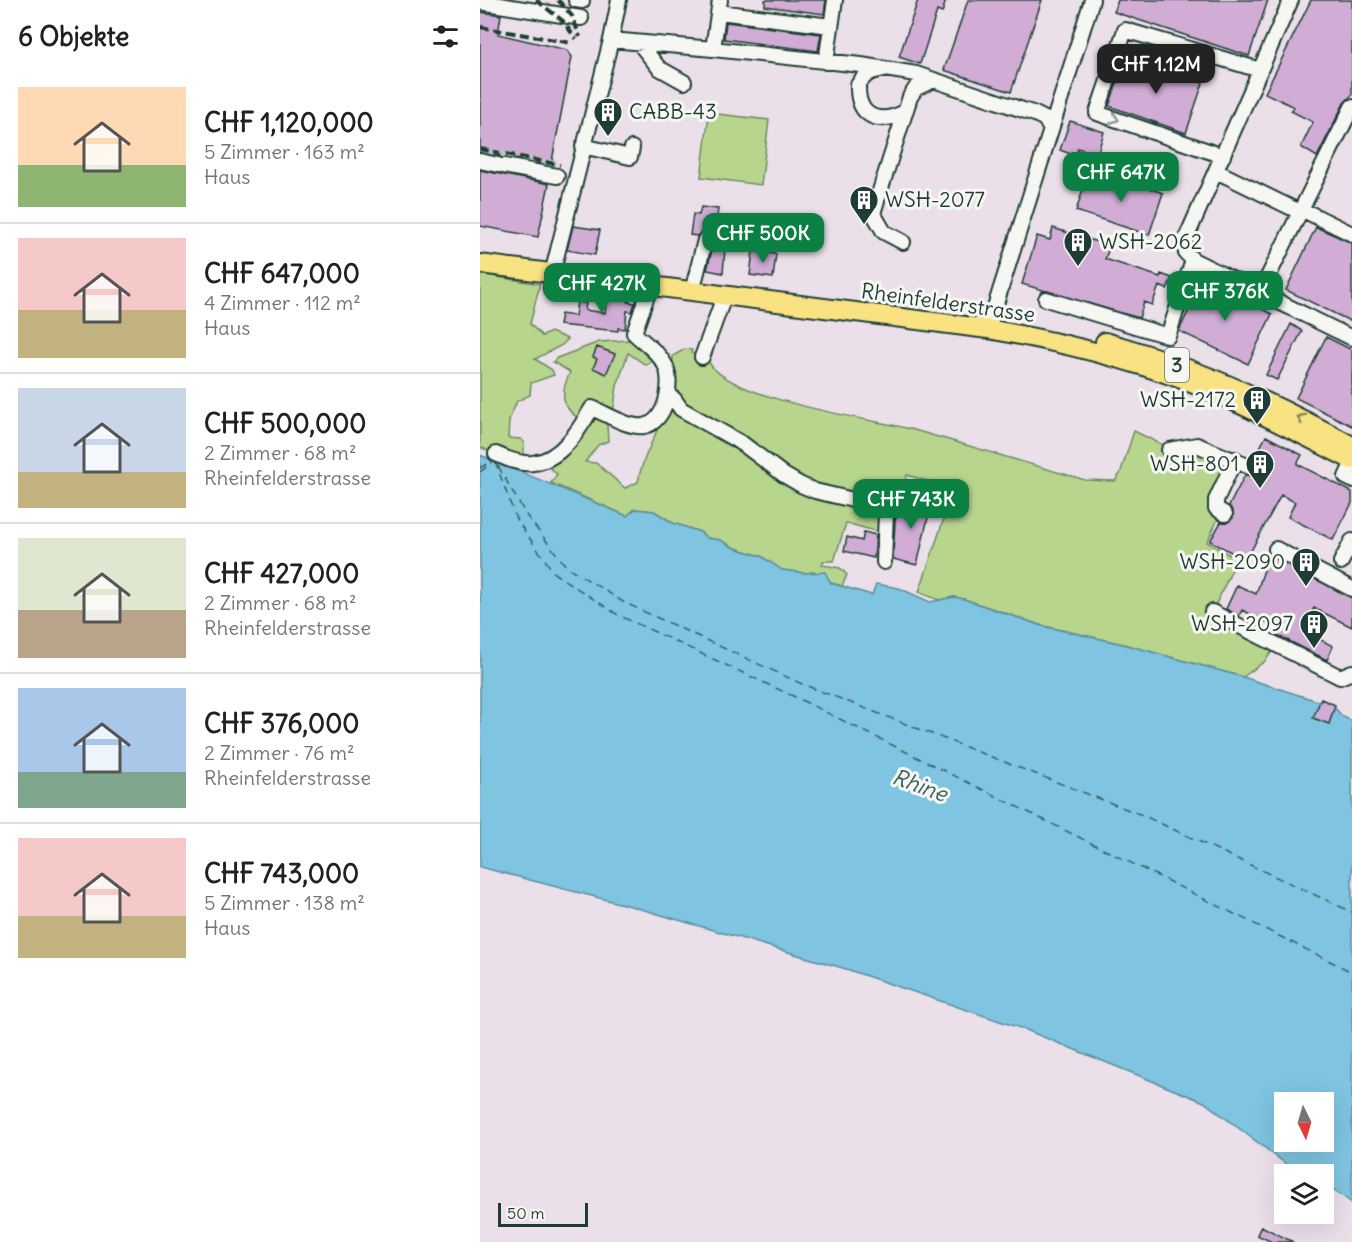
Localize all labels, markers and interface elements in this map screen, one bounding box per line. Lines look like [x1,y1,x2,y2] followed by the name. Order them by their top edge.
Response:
[18,20,129,53] text: 6 Objekte
[429,20,462,53] icon: filters
[1087,44,1225,95] pin: CHF 1.12M
[1111,51,1201,76] text: CHF 1.12M
[592,96,624,138] building icon: CABB-43
[629,98,717,125] place label: CABB-43
[204,106,374,139] text: CHF 1,120,000
[66,111,138,183] icon: home
[1109,112,1120,125] one-way arrow
[204,139,365,164] text: 5 Zimmer · 163 m²
[1059,152,1183,203] pin: CHF 647K
[1077,159,1165,184] text: CHF 647K
[204,164,250,189] text: Haus
[848,184,880,226] building icon: WSH-2077
[885,186,985,213] place label: WSH-2077
[701,213,825,264] pin: CHF 500K
[716,220,810,245] text: CHF 500K
[1062,226,1094,268] building icon: WSH-2062
[1099,228,1202,255] place label: WSH-2062
[204,257,360,290] text: CHF 647,000
[66,262,138,334] icon: home
[540,263,664,314] pin: CHF 427K
[558,270,646,295] text: CHF 427K
[1163,271,1287,322] pin: CHF 376K
[859,277,1037,328] street label: Rheinfelderstrasse
[1181,278,1269,303] text: CHF 376K
[204,290,361,315] text: 4 Zimmer · 112 m²
[204,315,250,340] text: Haus
[1165,348,1189,382] road number: 3
[1241,384,1273,426] building icon: WSH-2172
[1140,386,1236,413] place label: WSH-2172
[204,407,366,440] text: CHF 500,000
[66,412,138,484] icon: home
[1296,413,1307,425] one-way arrow
[204,440,356,465] text: 2 Zimmer · 68 m²
[1244,448,1276,490] building icon: WSH-801
[1150,450,1239,477] place label: WSH-801
[204,465,371,490] text: Rheinfelderstrasse
[849,479,973,530] pin: CHF 743K
[867,486,955,511] text: CHF 743K
[1290,546,1322,588] building icon: WSH-2090
[1180,548,1285,575] place label: WSH-2090
[204,557,359,590] text: CHF 427,000
[66,562,138,634] icon: home
[204,590,356,615] text: 2 Zimmer · 68 m²
[1298,608,1330,650] building icon: WSH-2097
[1191,610,1293,637] place label: WSH-2097
[204,615,371,640] text: Rheinfelderstrasse
[204,707,359,740] text: CHF 376,000
[66,712,138,784] icon: home
[204,740,354,765] text: 2 Zimmer · 76 m²
[889,762,953,808] water label: Rhine
[204,765,371,790] text: Rheinfelderstrasse
[204,857,359,890] text: CHF 743,000
[66,862,138,934] icon: home
[204,890,365,915] text: 5 Zimmer · 138 m²
[204,915,250,940] text: Haus
[1274,1092,1334,1152] north arrow
[1274,1092,1334,1224] map controls
[1274,1164,1334,1224] button: layers
[498,1200,588,1228] scale bar
[507,1203,545,1223] text: 50 m

